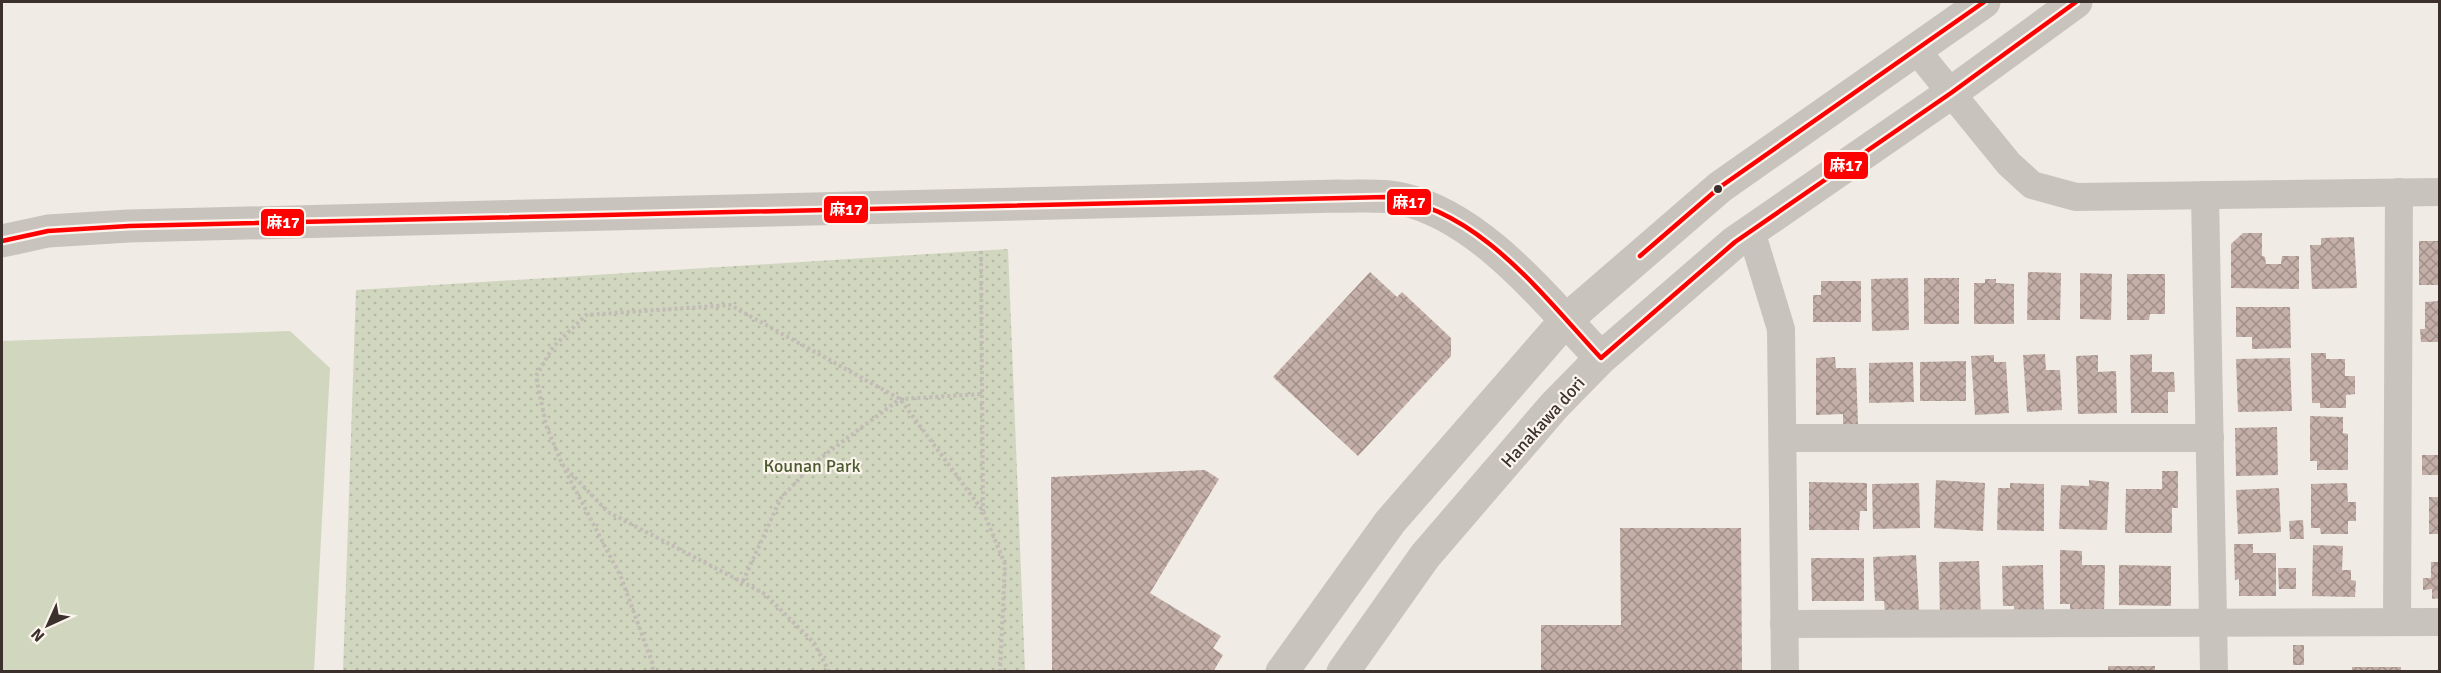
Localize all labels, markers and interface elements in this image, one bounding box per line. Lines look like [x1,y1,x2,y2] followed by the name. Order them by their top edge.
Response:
[1823,151,1869,180] line badge: 麻17
[1829,156,1863,176] text: 麻17
[1712,183,1724,195] unlabelled marker
[1386,188,1432,216] line badge: 麻17
[1392,193,1426,213] text: 麻17
[823,195,869,224] line badge: 麻17
[829,200,863,220] text: 麻17
[260,208,305,237] line badge: 麻17
[266,213,300,233] text: 麻17
[1496,372,1590,472] street label: Hanakawa dori
[764,455,860,477] park label: Kounan Park
[18,595,78,655] north arrow
[27,624,49,646] text: N

